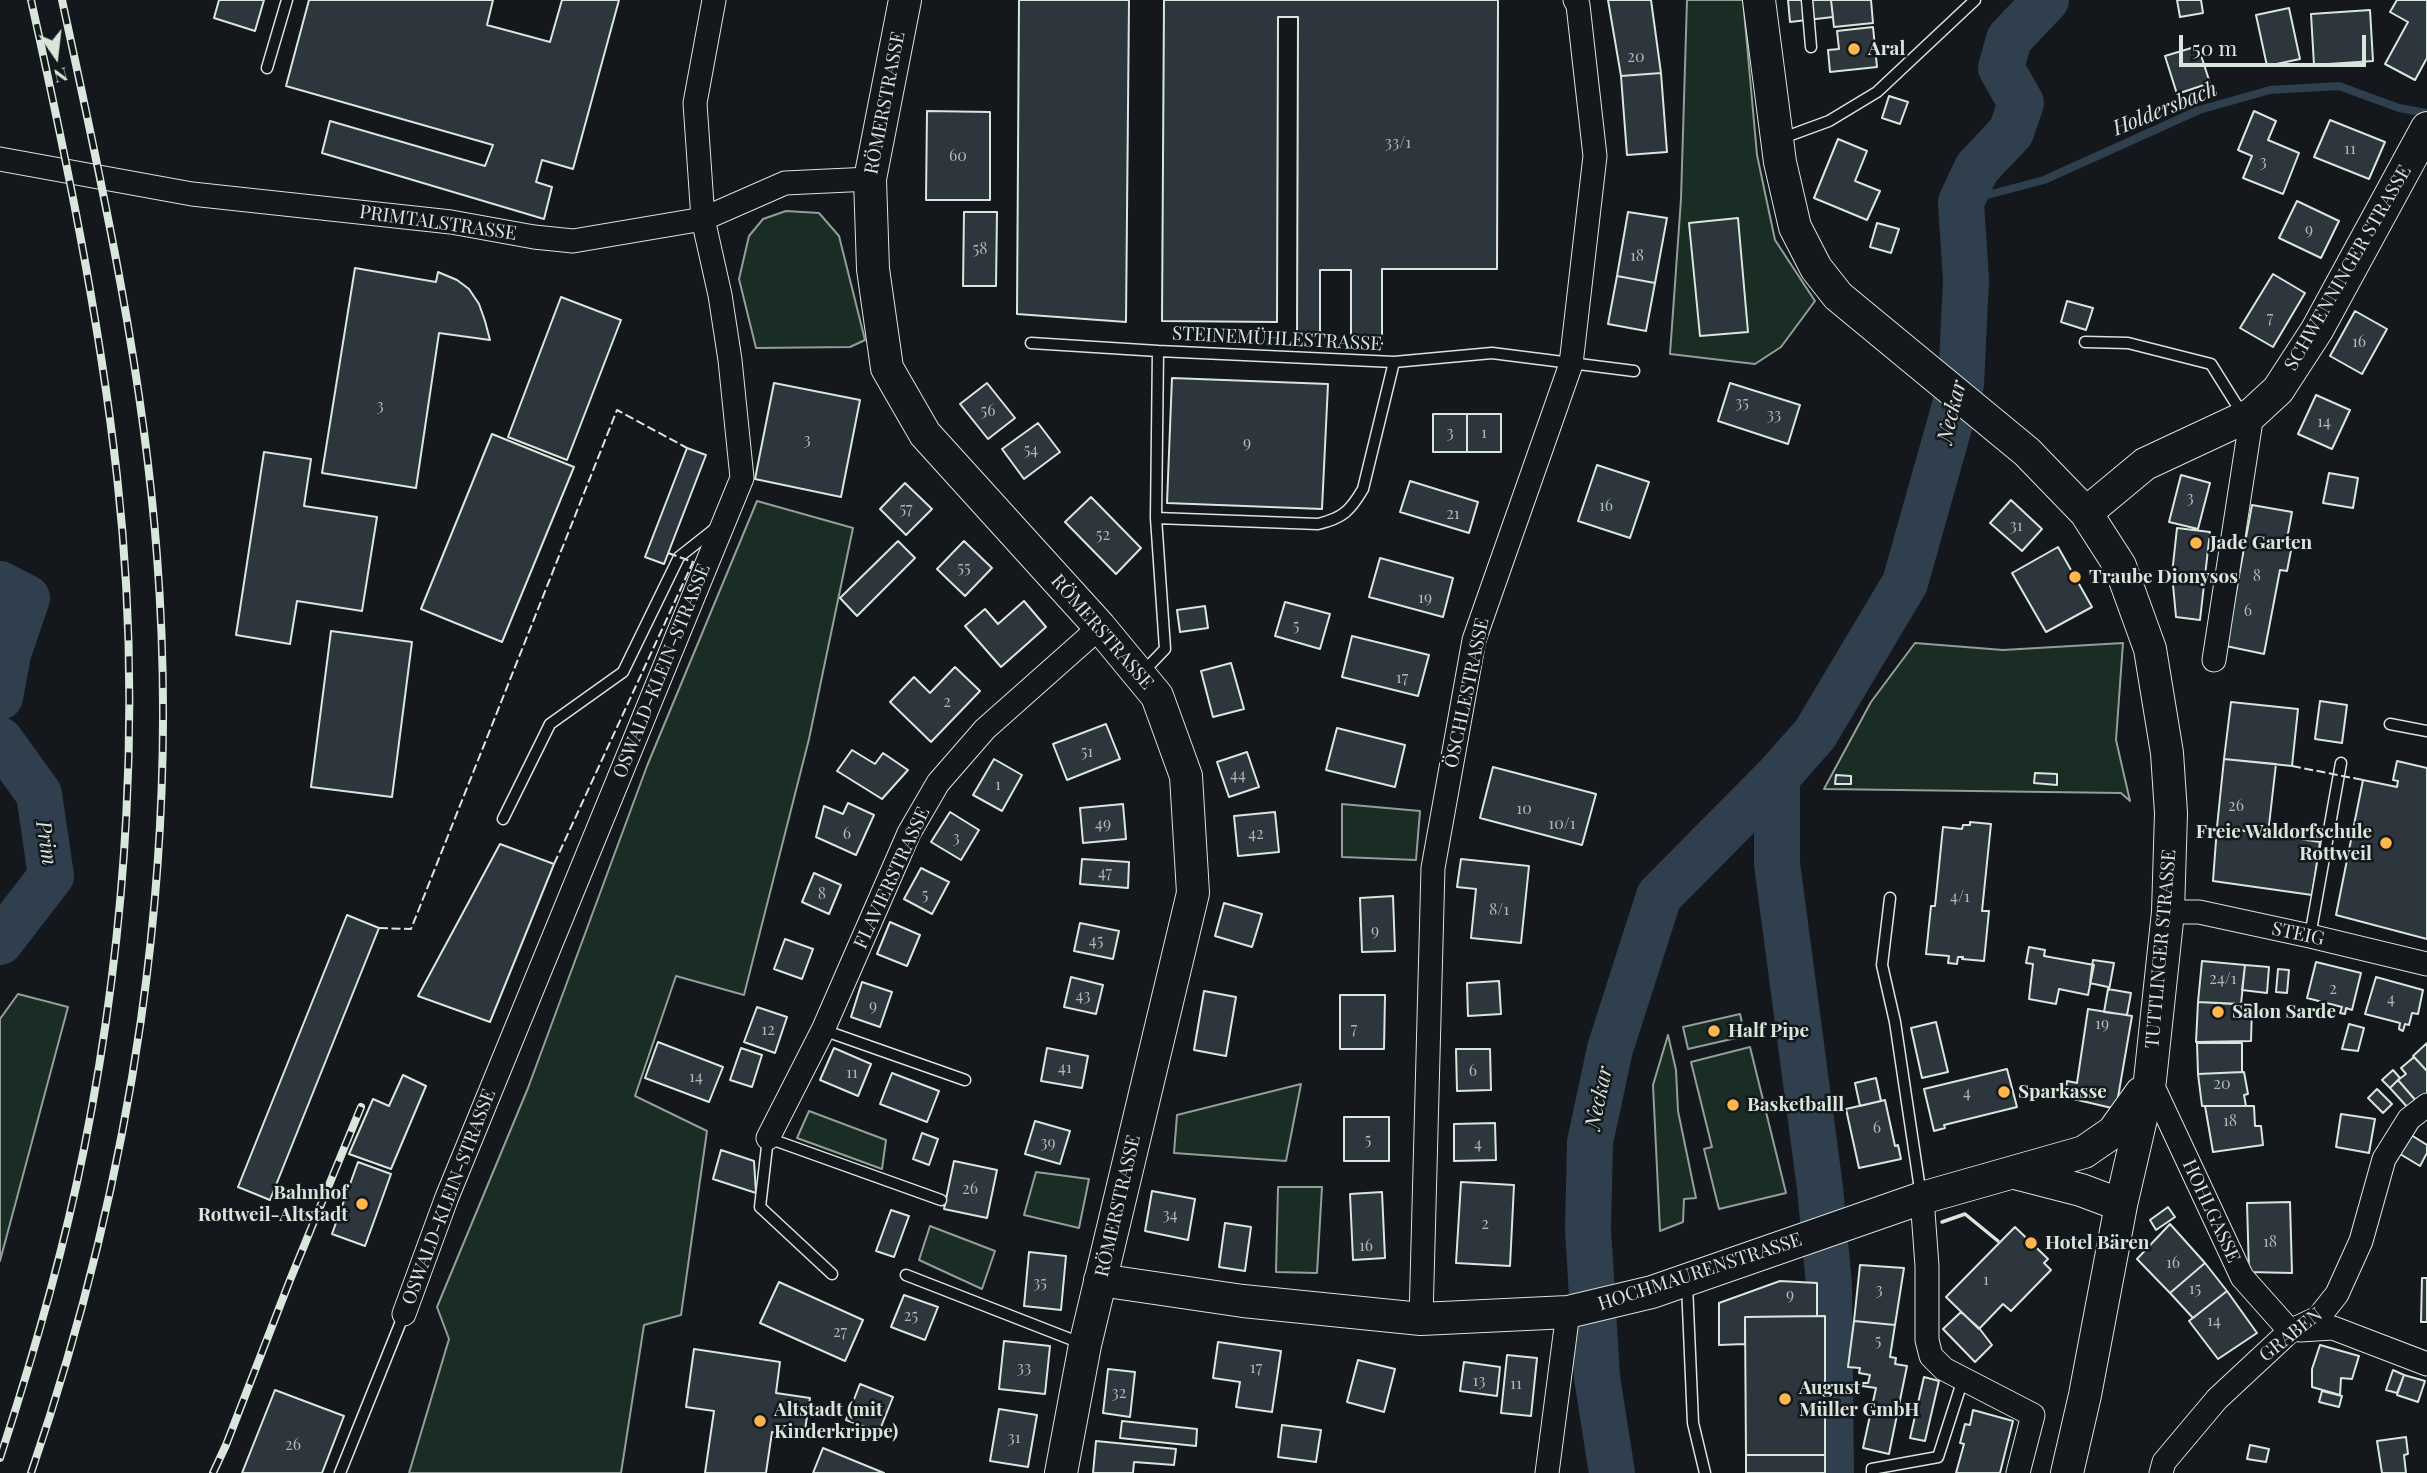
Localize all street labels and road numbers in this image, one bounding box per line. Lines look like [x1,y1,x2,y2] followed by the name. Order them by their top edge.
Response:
[860,30,910,176] street label: RÖMERSTRASSE
[2280,161,2416,375] street label: SCHWENNINGER STRASSE
[358,201,518,245] street label: PRIMTALSTRASSE
[1171,322,1383,356] street label: STEINEMÜHLESTRASSE
[609,560,715,782] street label: OSWALD-KLEIN-STRASSE
[1046,570,1158,694] street label: RÖMERSTRASSE
[1440,616,1494,770] street label: ÖSCHLESTRASSE
[849,804,935,952] street label: FLAVIERSTRASSE
[2141,849,2181,1049] street label: TUTTLINGER STRASSE
[2270,917,2326,951] street label: STEIG
[397,1086,501,1308] street label: OSWALD-KLEIN-STRASSE
[1091,1133,1145,1279] street label: RÖMERSTRASSE
[2177,1156,2245,1266] street label: HOHLGASSE
[1595,1228,1805,1316] street label: HOCHMAURENSTRASSE
[2255,1303,2327,1367] street label: GRABEN

